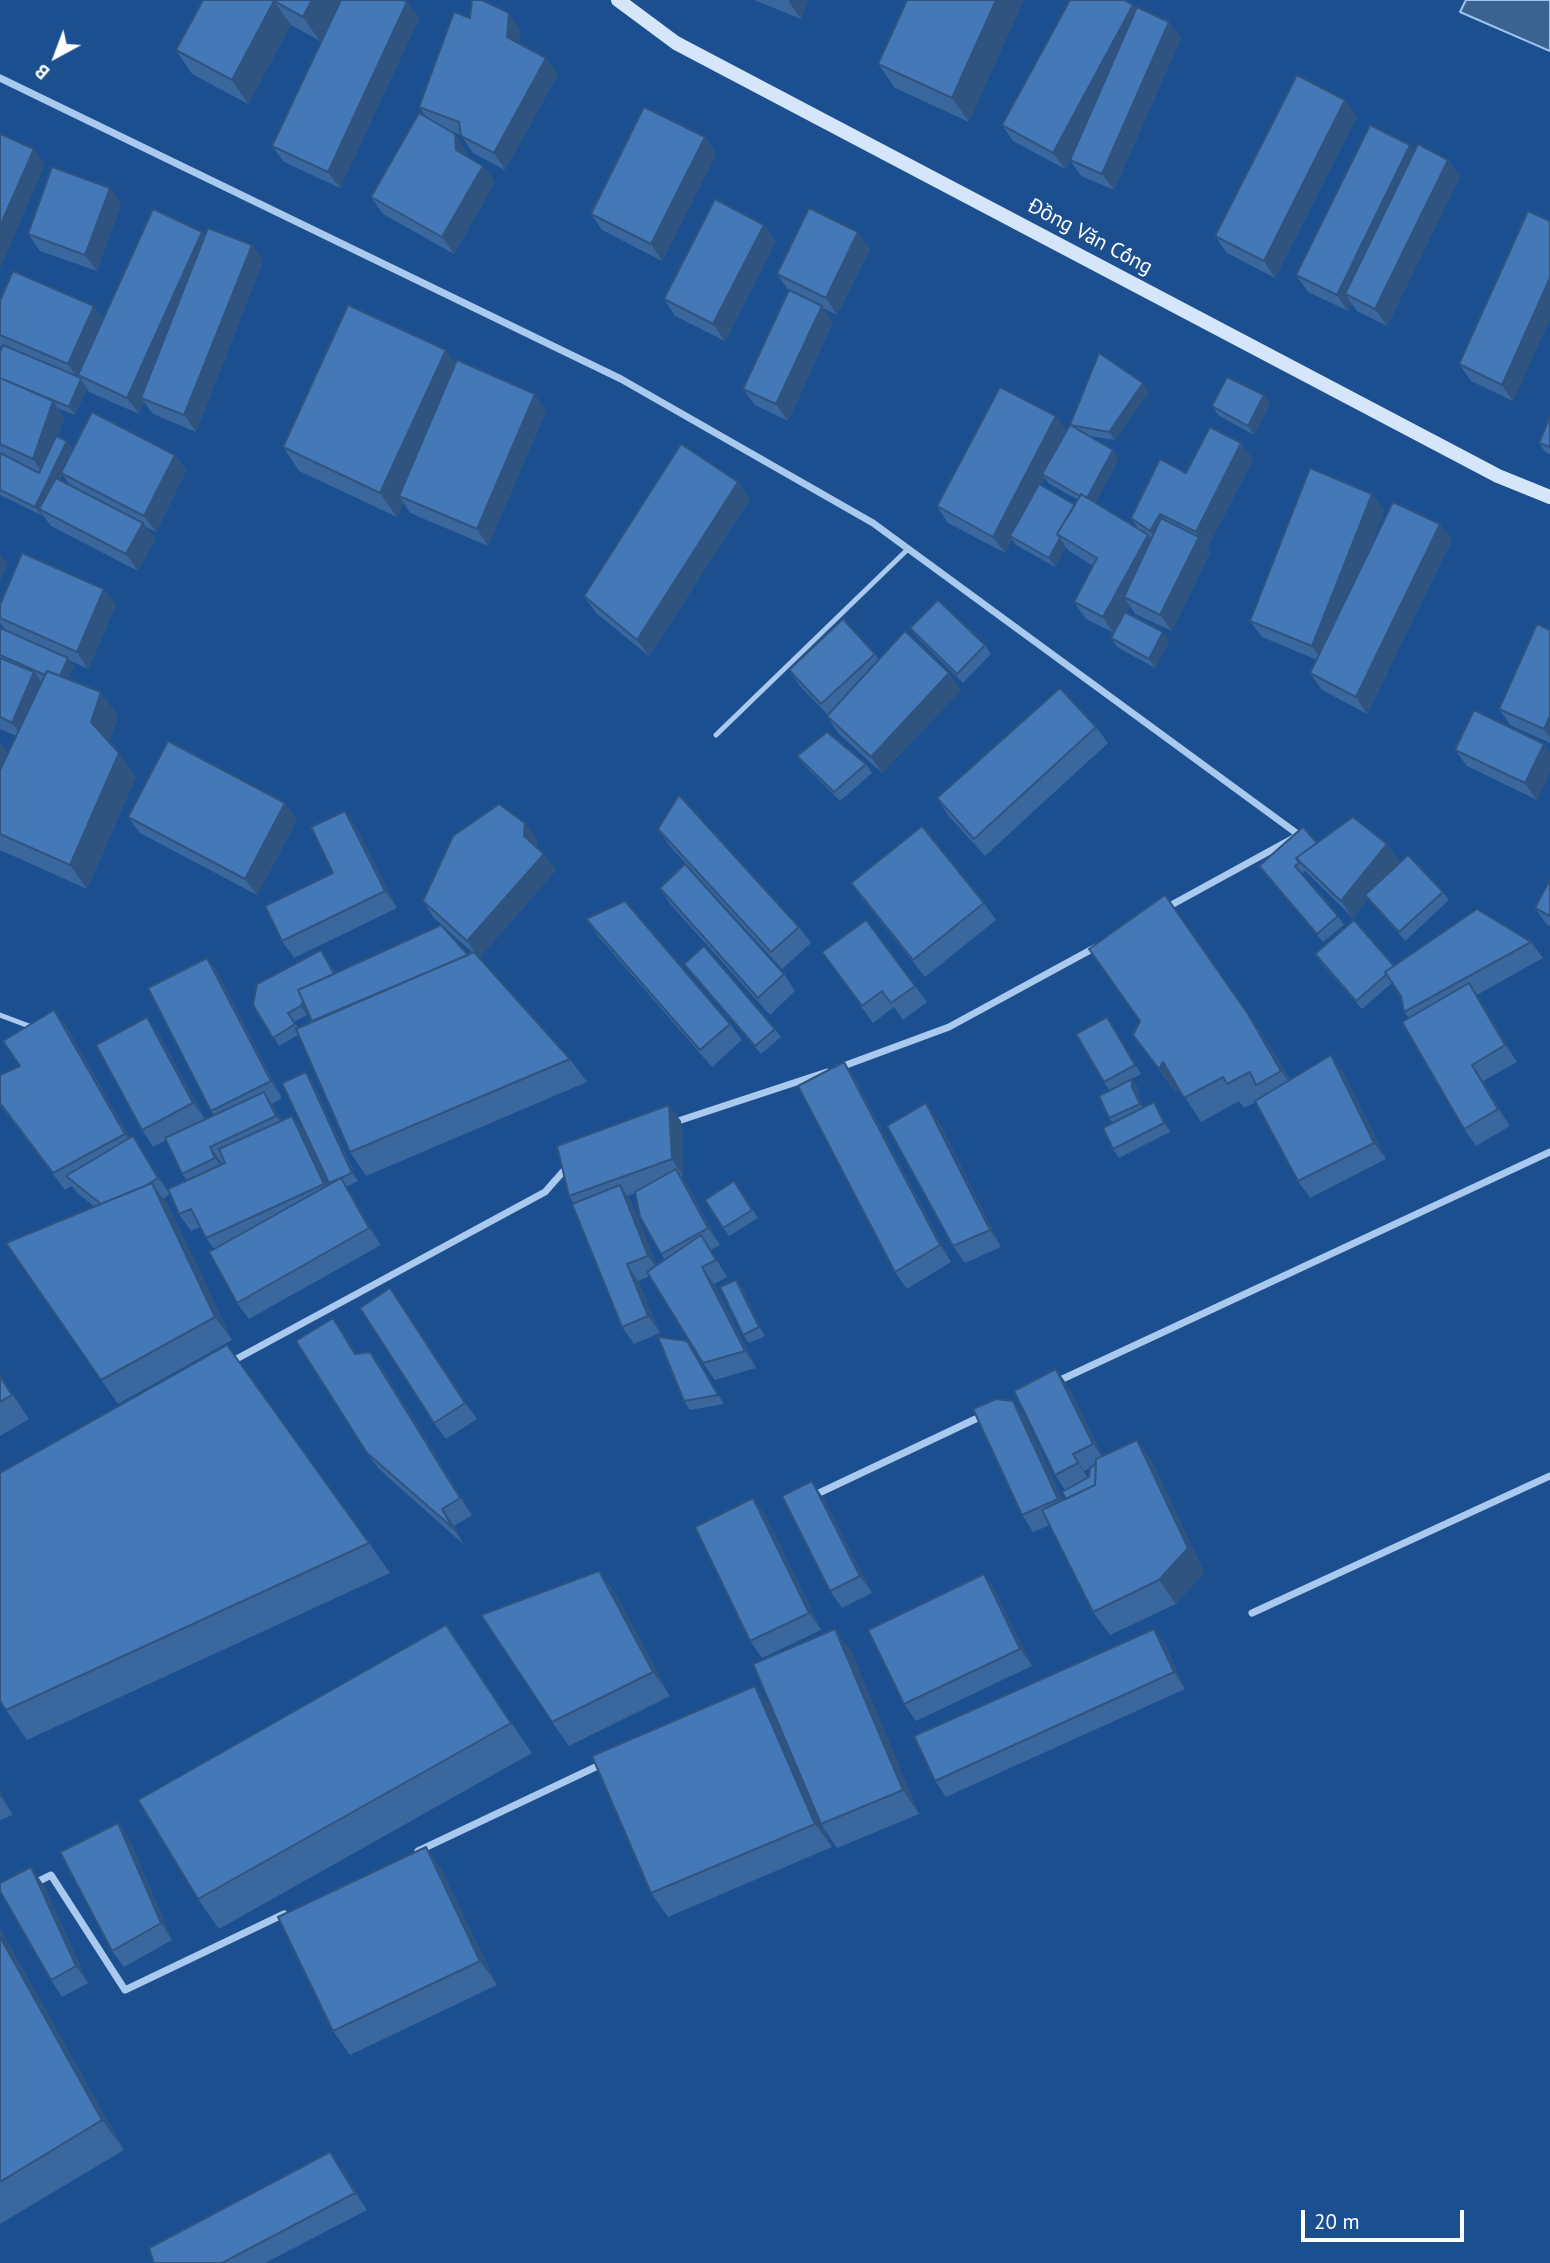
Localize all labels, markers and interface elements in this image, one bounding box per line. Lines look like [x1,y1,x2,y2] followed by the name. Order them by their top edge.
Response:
[21,21,91,91] north arrow
[30,59,54,85] text: B
[1023,194,1157,280] street label: Đồng Văn Cống
[1305,2196,1468,2240] scale bar
[1314,2208,1360,2235] text: 20 m

